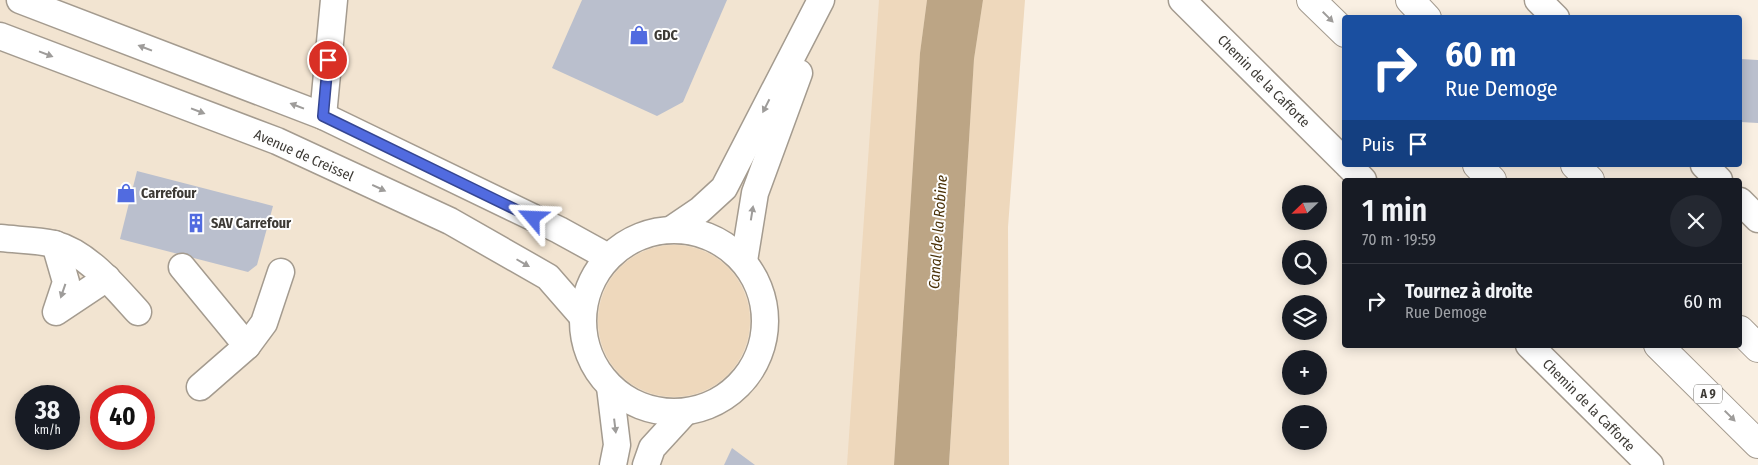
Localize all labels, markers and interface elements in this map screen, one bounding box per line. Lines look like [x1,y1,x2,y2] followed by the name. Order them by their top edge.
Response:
[1322,11,1334,23] one-way arrow
[628,24,650,46] shop icon: GDC
[654,27,679,44] place label: GDC
[1214,32,1313,131] street label: Chemin de la Cafforte
[1445,33,1516,75] text: 60 m
[1362,35,1427,100] icon: right
[307,39,349,81] pin
[137,44,152,52] one-way arrow
[314,46,342,74] icon: arrive
[38,51,53,58] one-way arrow
[1445,75,1558,102] text: Rue Demoge
[762,98,770,113] one-way arrow
[289,102,304,109] one-way arrow
[190,108,205,115] one-way arrow
[251,126,357,185] street label: Avenue de Creissel
[1404,130,1432,158] icon: arrive
[1362,133,1394,156] text: Puis
[925,174,951,290] water label: Canal de la Robine
[115,182,137,204] shop icon: Carrefour
[141,185,197,202] place label: Carrefour
[372,185,386,193] one-way arrow
[1282,185,1328,230] north arrow
[1282,185,1327,450] map controls
[506,191,558,243] position arrow
[1362,193,1427,229] text: 1 min
[1670,195,1722,247] button: close
[749,205,757,221] one-way arrow
[185,212,207,234] building icon: SAV Carrefour
[211,215,292,232] place label: SAV Carrefour
[1362,230,1436,249] text: 70 m · 19:59
[1282,240,1327,285] button: search
[516,259,531,267] one-way arrow
[1405,280,1533,303] text: Tournez à droite
[59,283,66,298] one-way arrow
[1362,287,1390,315] icon: right
[1684,290,1722,313] text: 60 m
[1282,295,1327,340] button: layers
[1405,303,1487,322] text: Rue Demoge
[1282,350,1327,395] button: +
[1539,356,1638,455] street label: Chemin de la Cafforte
[1694,384,1722,404] road number: A 9
[90,385,155,450] speed limit sign: 40
[35,396,60,426] text: 38
[1282,405,1327,450] button: −
[1724,410,1736,422] one-way arrow
[611,418,619,434] one-way arrow
[34,423,61,437] text: km/h

